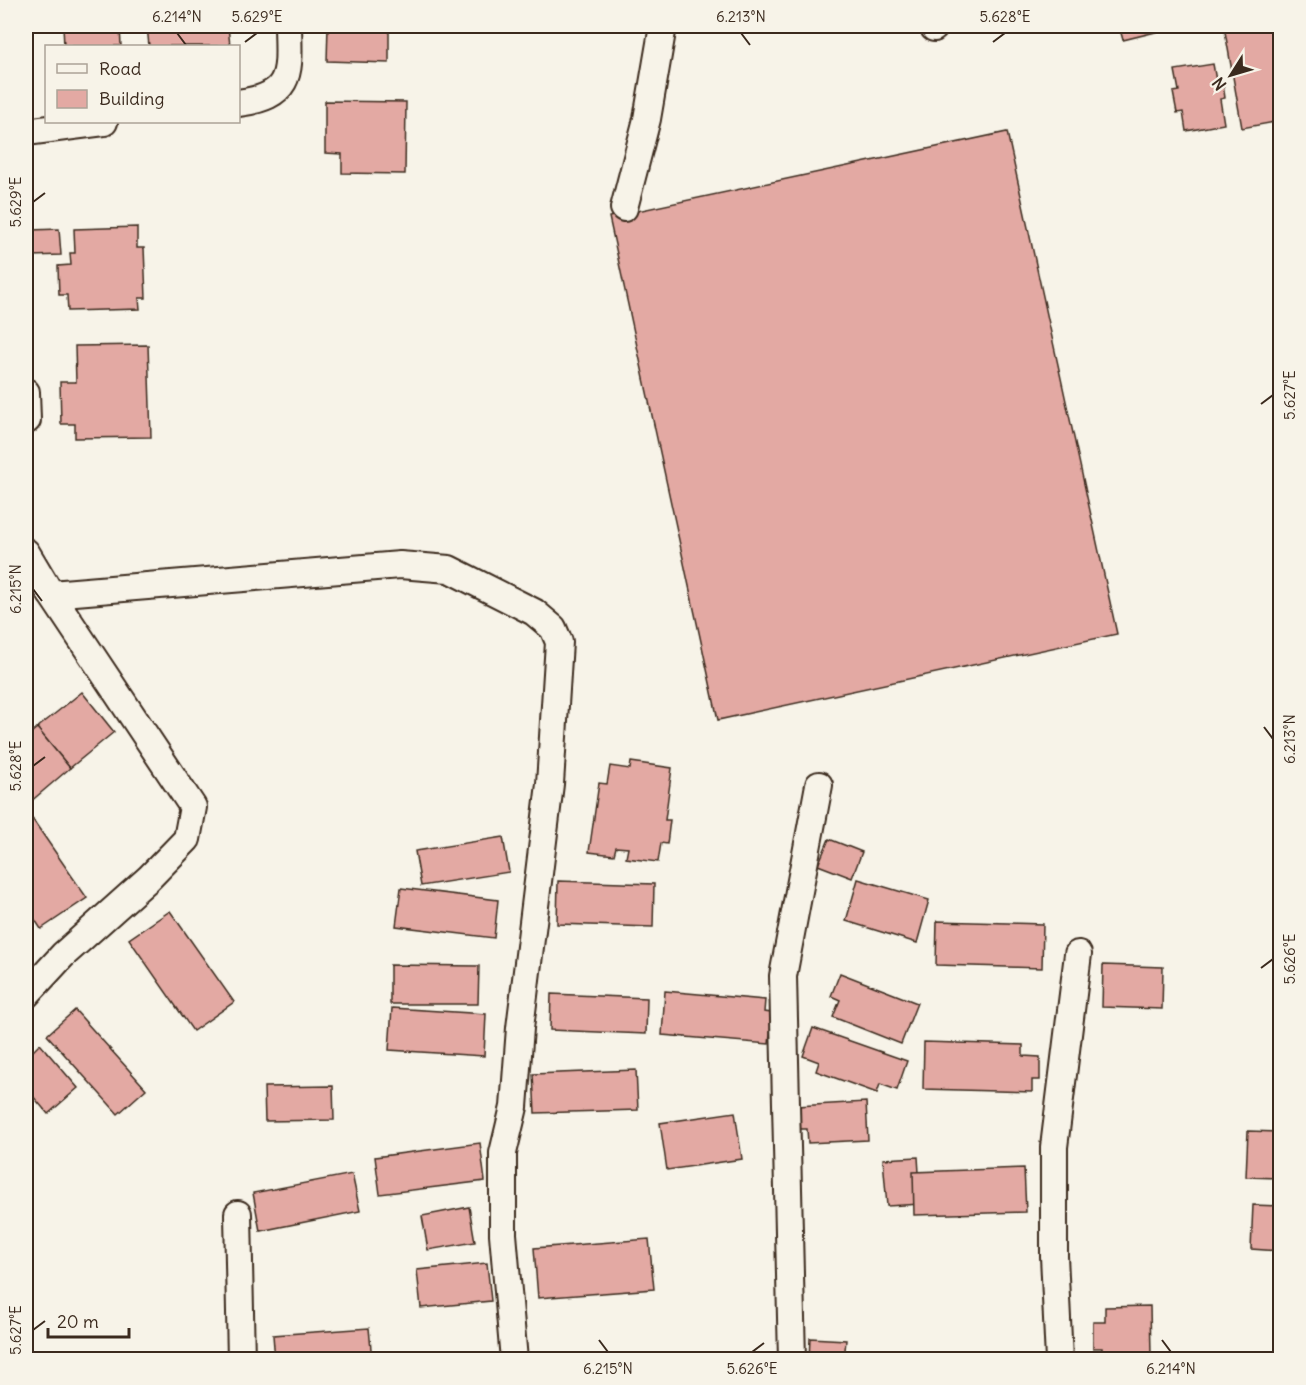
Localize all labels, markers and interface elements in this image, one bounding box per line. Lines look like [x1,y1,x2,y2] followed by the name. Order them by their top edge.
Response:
[152,7,202,26] text: 6.214°N
[231,7,283,26] text: 5.629°E
[716,7,766,26] text: 6.213°N
[979,7,1031,26] text: 5.628°E
[45,45,240,123] legend
[1201,45,1261,105] north arrow
[99,57,142,80] text: Road
[1208,74,1230,94] text: N
[99,87,164,110] text: Building
[6,176,25,228] text: 5.629°E
[1280,370,1299,420] text: 5.627°E
[6,564,25,614] text: 6.215°N
[1280,714,1299,764] text: 6.213°N
[6,740,25,792] text: 5.628°E
[1280,933,1299,985] text: 5.626°E
[48,1301,129,1339] scale bar
[6,1305,25,1355] text: 5.627°E
[57,1310,99,1333] text: 20 m
[583,1359,633,1378] text: 6.215°N
[726,1359,778,1378] text: 5.626°E
[1146,1359,1196,1378] text: 6.214°N

